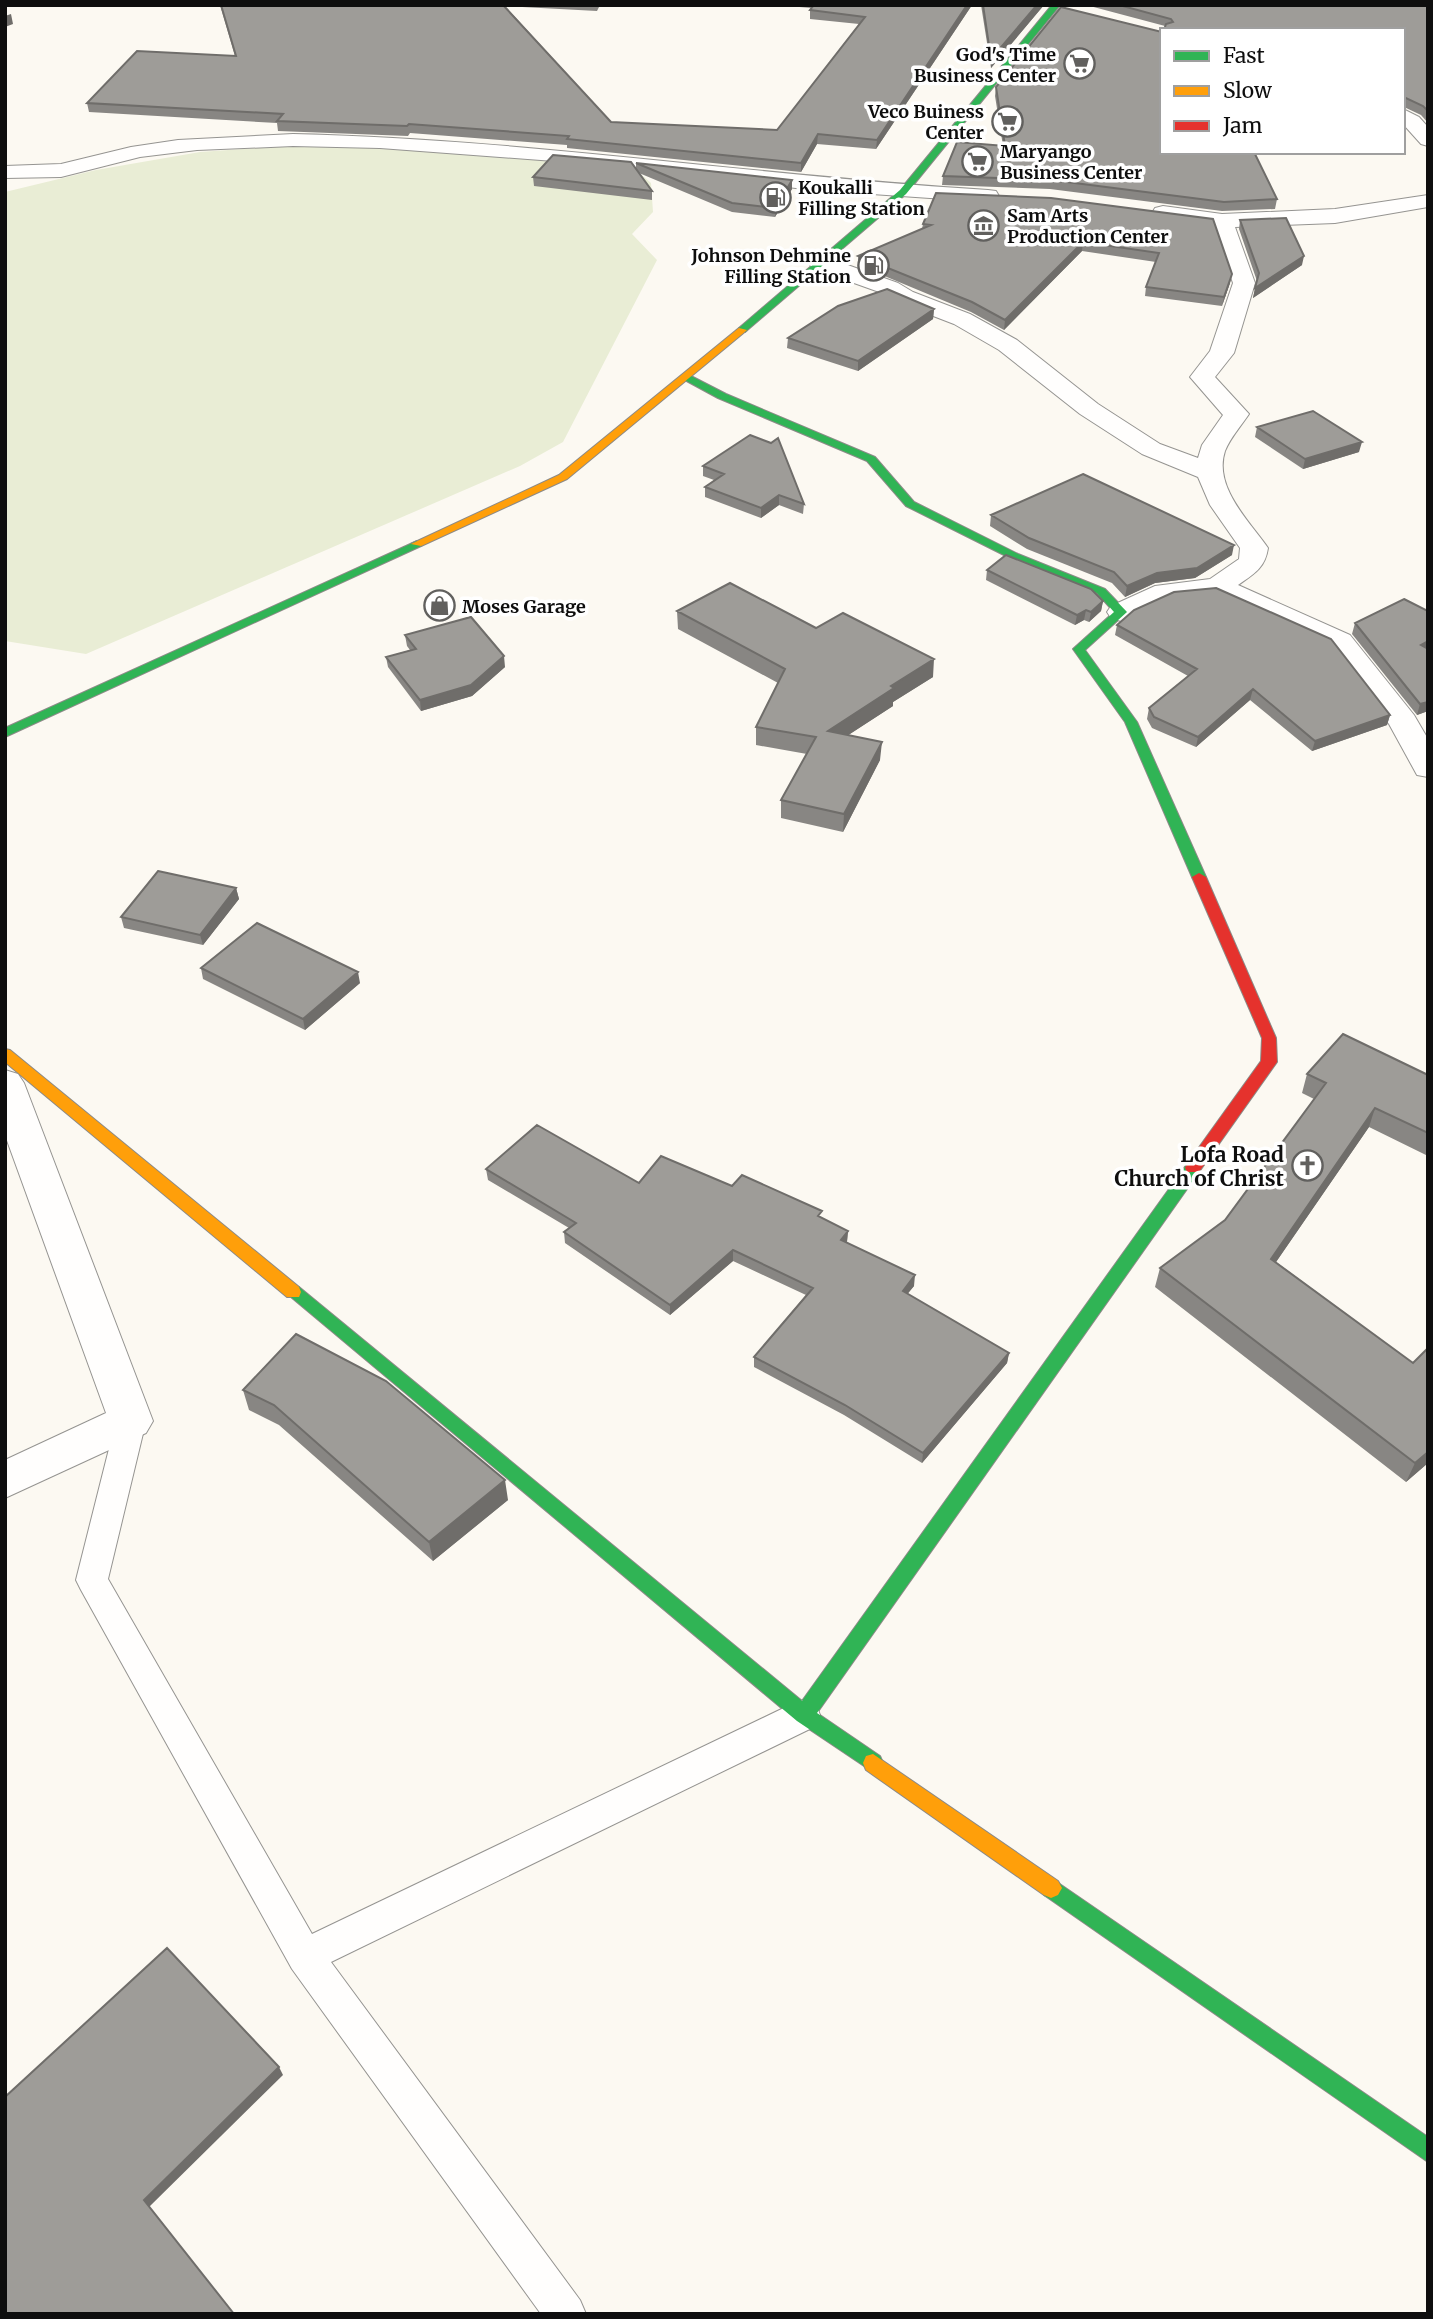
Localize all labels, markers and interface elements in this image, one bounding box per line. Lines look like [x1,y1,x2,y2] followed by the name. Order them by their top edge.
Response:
[1160,28,1405,154] legend
[1223,42,1265,69] text: Fast
[914,43,1056,87] place label: God's Time Business Center
[1062,47,1096,81] supermarket icon: God's Time Business Center
[1223,77,1272,104] text: Slow
[867,100,984,144] place label: Veco Buiness Center
[990,104,1024,138] supermarket icon: Veco Buiness Center
[1222,112,1262,139] text: Jam
[1000,140,1142,184] place label: Maryango Business Center
[960,144,994,178] supermarket icon: Maryango Business Center
[798,176,925,220] place label: Koukalli Filling Station
[758,180,792,214] fuel station icon: Koukalli Filling Station
[1007,204,1169,248] place label: Sam Arts Production Center
[967,208,1001,242] museum icon: Sam Arts Production Center
[690,244,851,288] place label: Johnson Dehmine Filling Station
[857,248,891,282] fuel station icon: Johnson Dehmine Filling Station
[422,589,456,623] shop icon: Moses Garage
[462,595,586,618] place label: Moses Garage
[1115,1141,1285,1192] place label: Lofa Road Church of Christ
[1290,1149,1324,1183] church icon: Lofa Road Church of Christ

